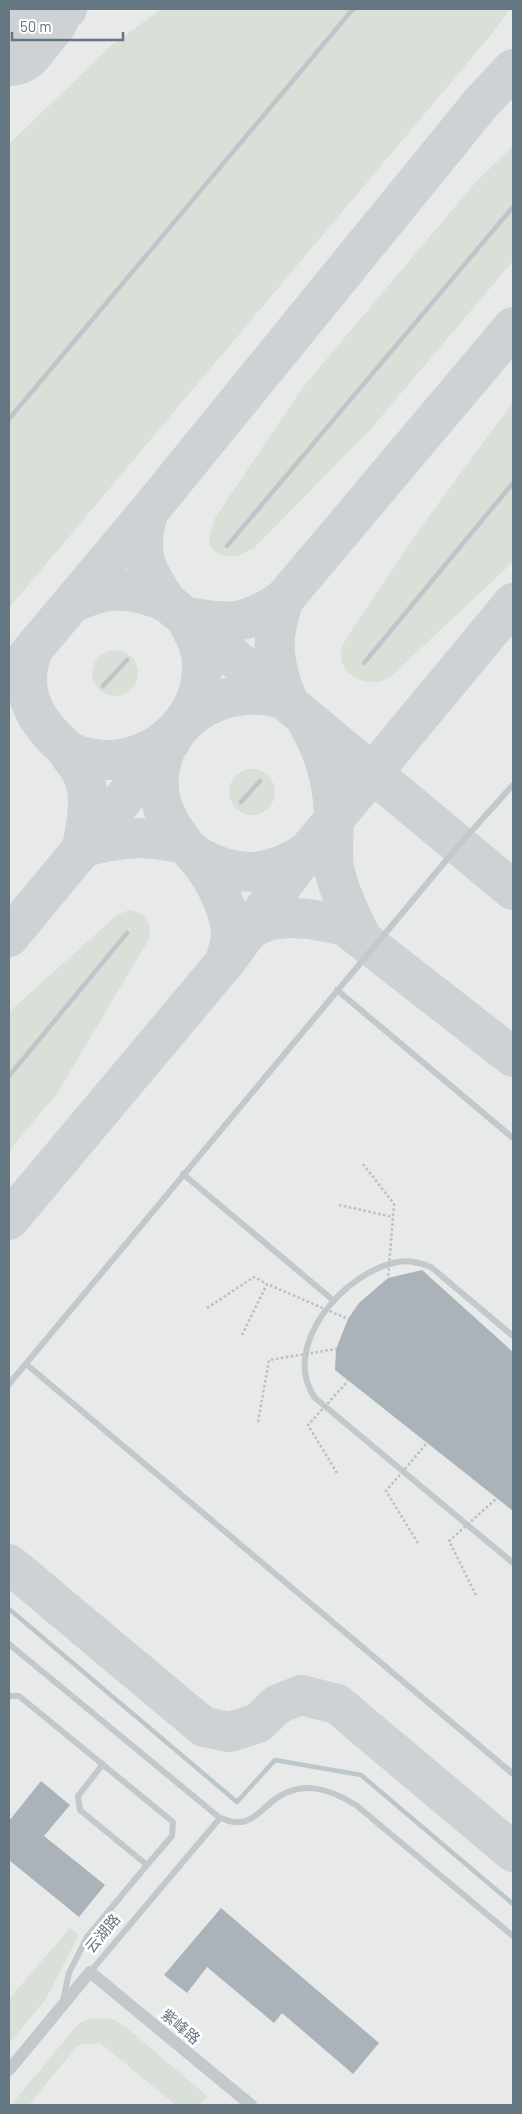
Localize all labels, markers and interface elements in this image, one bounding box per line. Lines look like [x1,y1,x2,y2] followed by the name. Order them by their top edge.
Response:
[12,10,124,42] scale bar
[20,17,52,35] text: 50 m
[81,1910,123,1956] street label: 云湖路
[158,2005,204,2047] street label: 紫峰路

